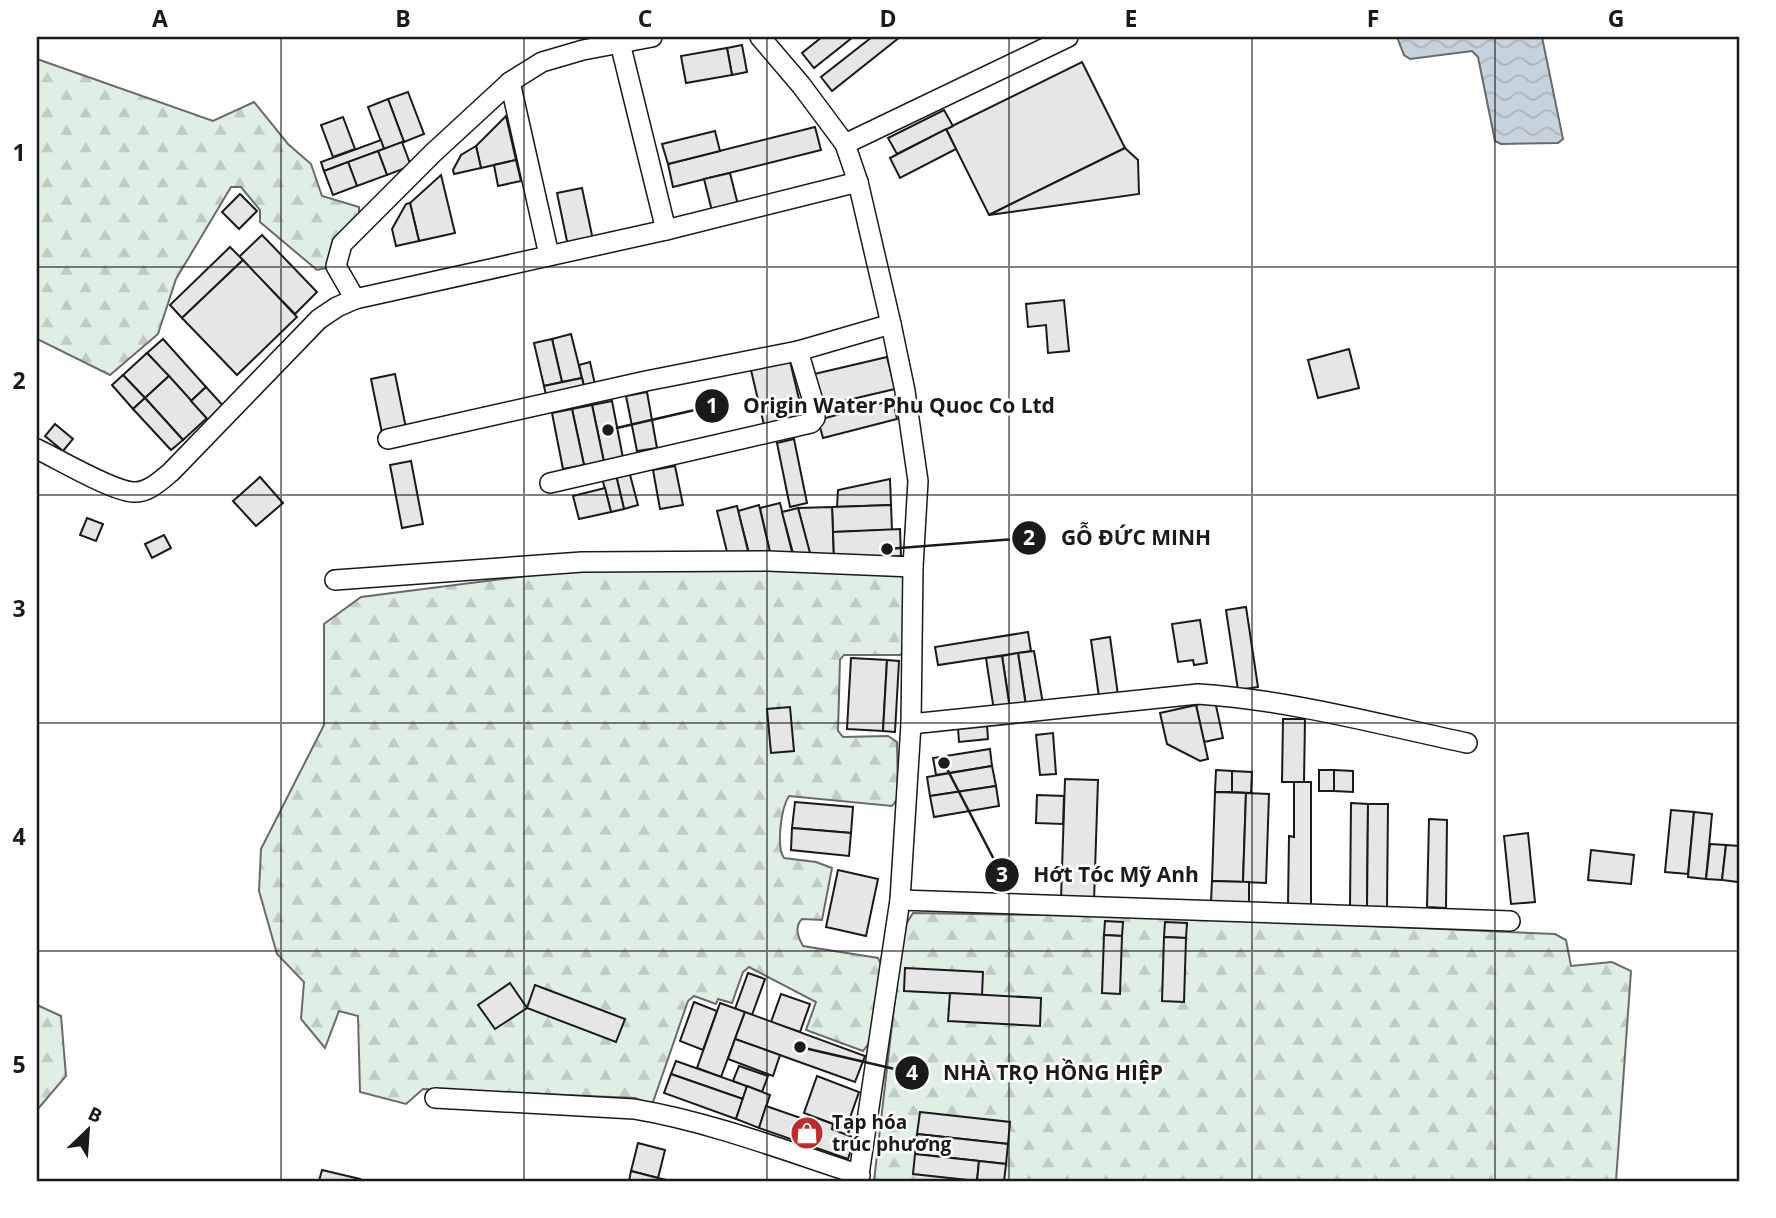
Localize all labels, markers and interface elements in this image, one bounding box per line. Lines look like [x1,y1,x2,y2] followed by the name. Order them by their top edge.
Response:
[152,2,168,34] text: A
[395,2,411,34] text: B
[638,2,652,34] text: C
[879,2,897,34] text: D
[1125,2,1137,34] text: E
[1367,2,1379,34] text: F
[1608,2,1624,34] text: G
[12,136,26,168] text: 1
[12,364,26,396] text: 2
[694,385,1069,427] callout: Origin Water Phu Quoc Co Ltd
[706,391,718,419] text: 1
[743,391,1055,419] text: Origin Water Phu Quoc Co Ltd
[1012,517,1225,559] callout: GỖ ĐỨC MINH
[1061,522,1211,551] text: GỖ ĐỨC MINH
[1023,523,1035,551] text: 2
[12,592,26,624] text: 3
[12,820,26,852] text: 4
[985,854,1213,896] callout: Hớt Tóc Mỹ Anh
[996,860,1008,888] text: 3
[1033,860,1199,888] text: Hớt Tóc Mỹ Anh
[12,1048,26,1080] text: 5
[894,1052,1177,1094] callout: NHÀ TRỌ HỒNG HIỆP
[906,1058,918,1086] text: 4
[943,1058,1163,1086] text: NHÀ TRỌ HỒNG HIỆP
[52,1096,122,1166] north arrow
[84,1100,106,1129] text: B
[832,1109,951,1157] place label: Tạp hóa trúc phương
[788,1114,826,1152] shop icon: Tạp hóa trúc phương

